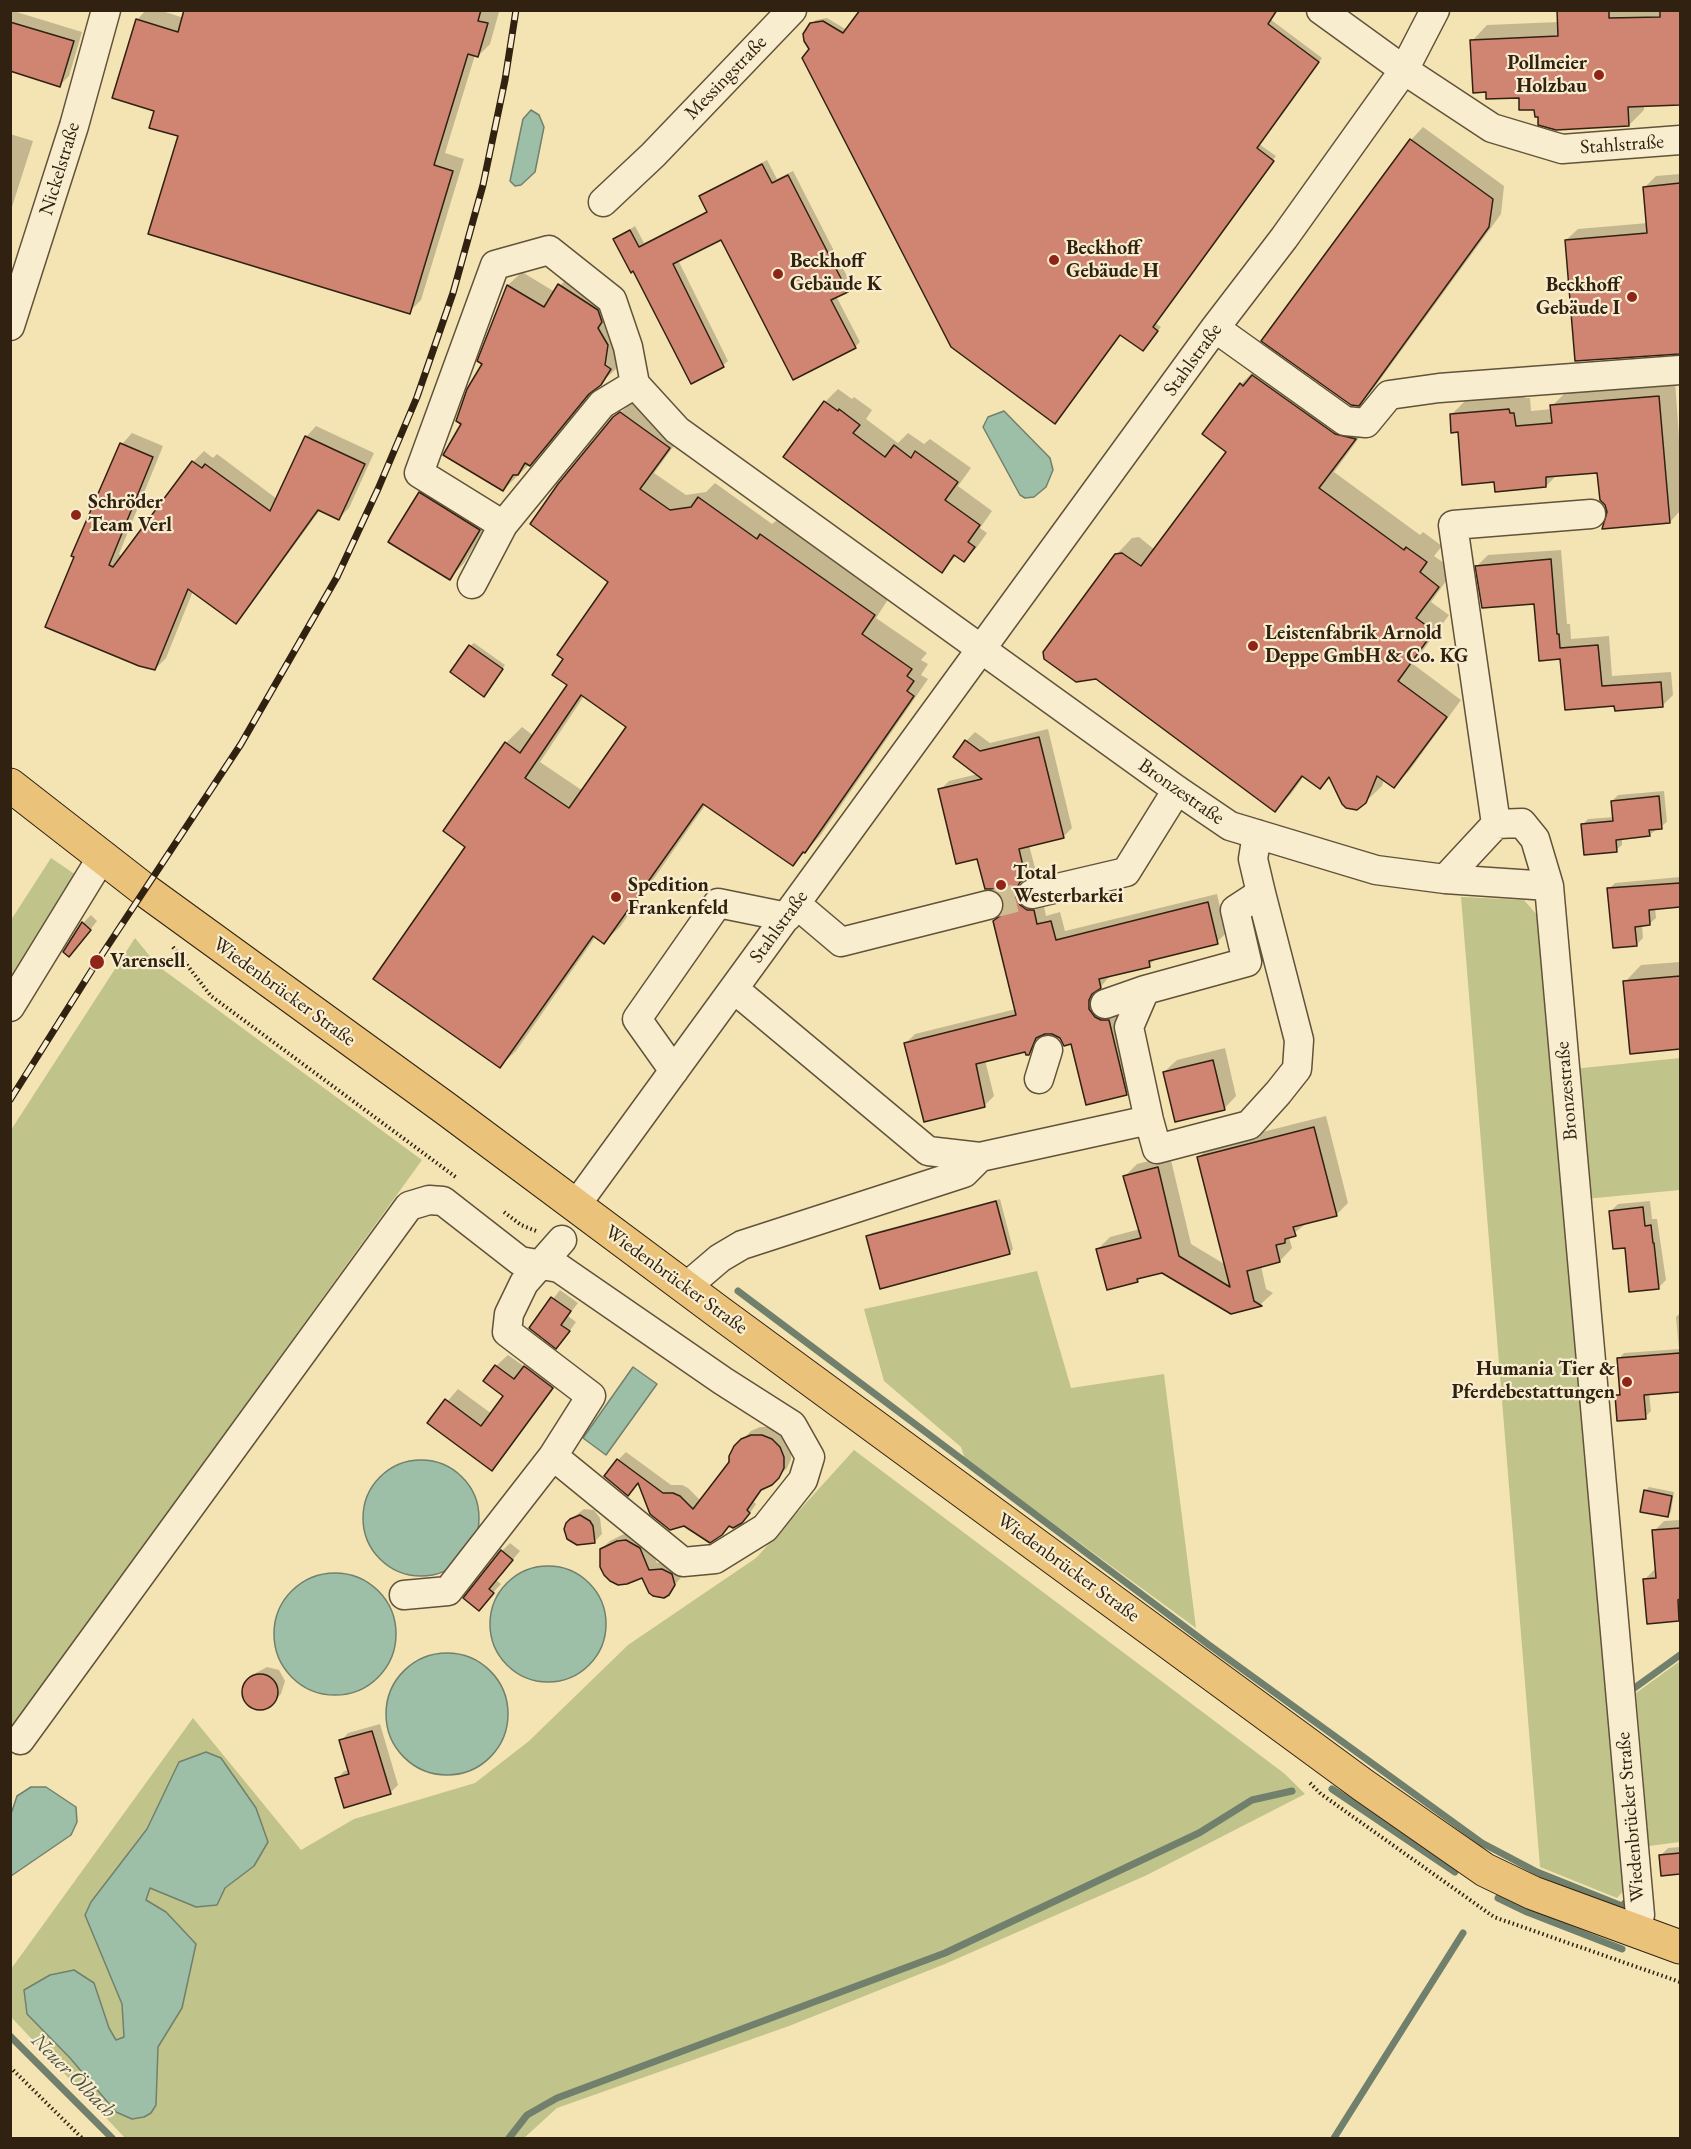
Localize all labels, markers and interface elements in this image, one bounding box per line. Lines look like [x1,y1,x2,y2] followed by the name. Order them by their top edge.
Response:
[680,31,772,125] street label: Messingstraße
[1507,52,1587,99] place label: Pollmeier Holzbau
[1592,68,1606,82] marker: Pollmeier Holzbau
[34,120,86,218] street label: Nickelstraße
[1579,130,1665,160] street label: Stahlstraße
[1066,237,1159,284] place label: Beckhoff Gebäude H
[790,250,882,297] place label: Beckhoff Gebäude K
[1047,253,1061,267] marker: Beckhoff Gebäude H
[771,267,785,281] marker: Beckhoff Gebäude K
[1536,274,1620,321] place label: Beckhoff Gebäude I
[1625,290,1639,304] marker: Beckhoff Gebäude I
[1159,319,1227,401] street label: Stahlstraße
[88,491,172,538] place label: Schröder Team Verl
[69,508,83,522] marker: Schröder Team Verl
[1265,622,1468,669] place label: Leistenfabrik Arnold Deppe GmbH & Co. KG
[1246,639,1260,653] marker: Leistenfabrik Arnold Deppe GmbH & Co. KG
[1133,754,1229,830] street label: Bronzestraße
[1013,862,1123,909] place label: Total Westerbarkei
[628,874,729,921] place label: Spedition Frankenfeld
[994,878,1008,892] marker: Total Westerbarkei
[745,886,813,968] street label: Stahlstraße
[609,890,623,904] marker: Spedition Frankenfeld
[208,932,360,1052] street label: Wiedenbrücker Straße
[110,950,185,974] place label: Varensell
[88,953,106,971] marker: Varensell
[1551,1040,1583,1142] street label: Bronzestraße
[600,1220,752,1340] street label: Wiedenbrücker Straße
[1451,1358,1615,1405] place label: Humania Tier & Pferdebestattungen
[1620,1375,1634,1389] marker: Humania Tier & Pferdebestattungen
[992,1508,1144,1628] street label: Wiedenbrücker Straße
[1612,1731,1650,1903] street label: Wiedenbrücker Straße
[25,2028,121,2124] water label: Neuer Ölbach

